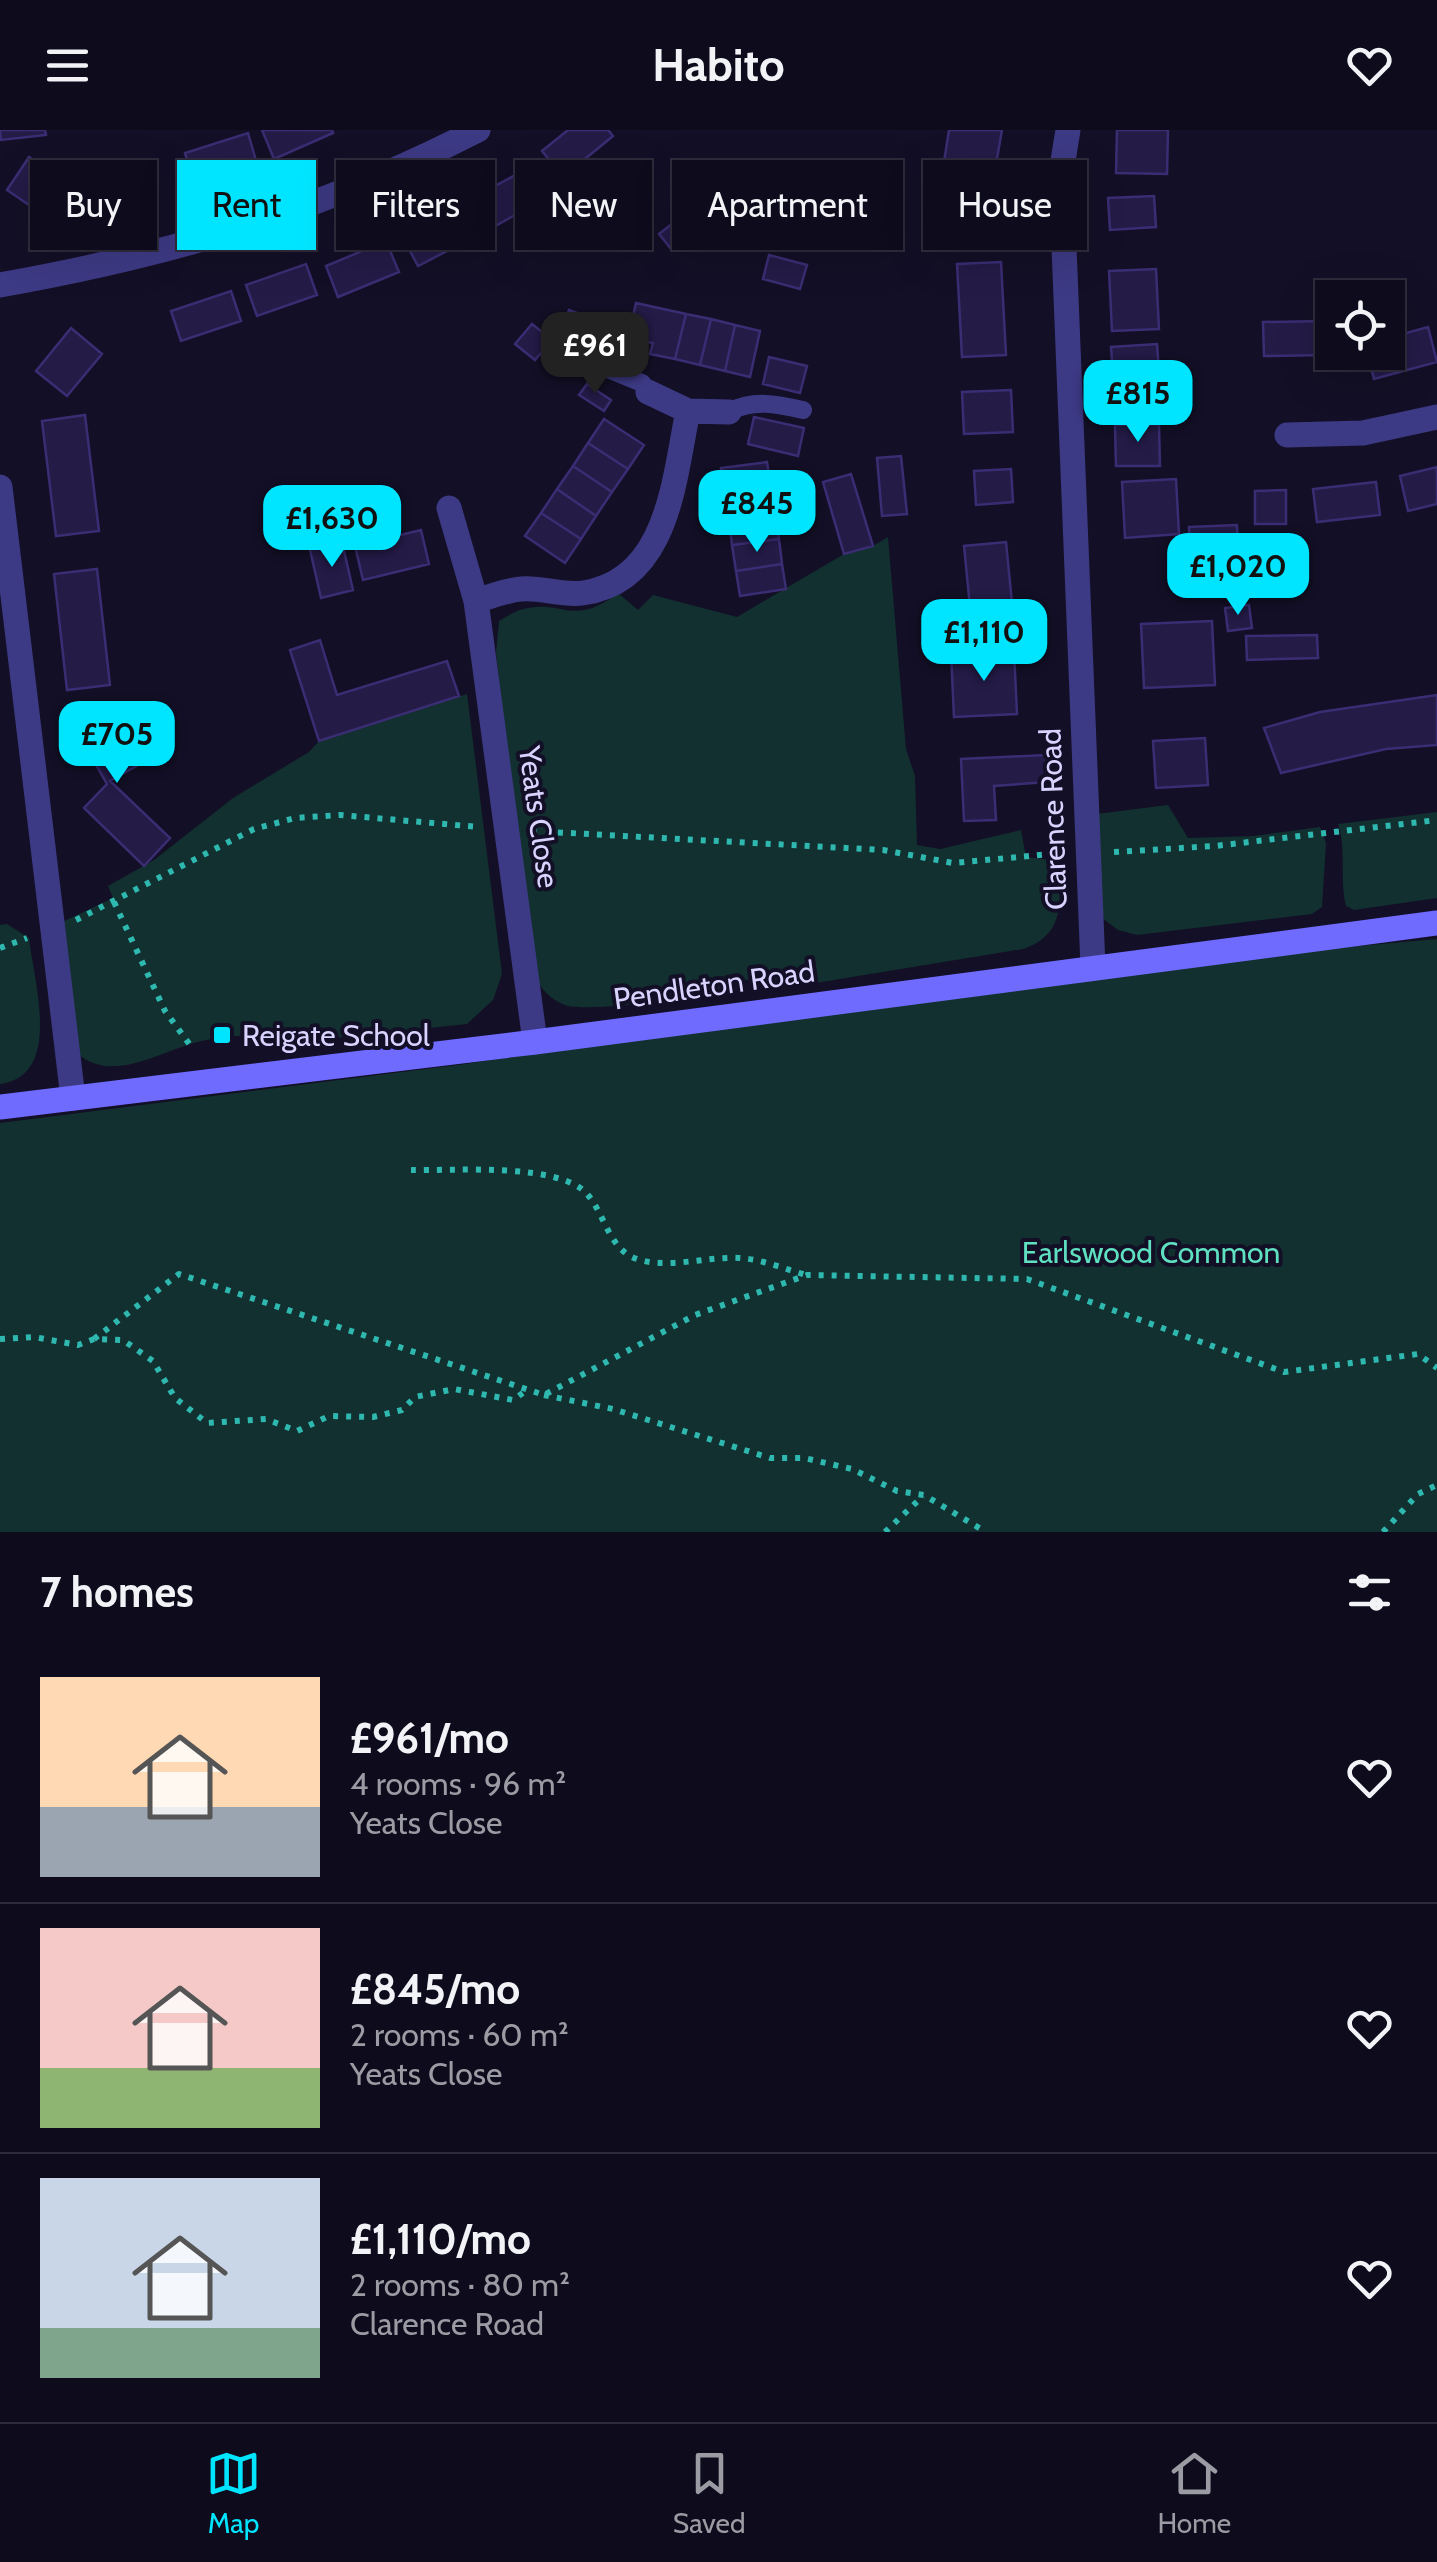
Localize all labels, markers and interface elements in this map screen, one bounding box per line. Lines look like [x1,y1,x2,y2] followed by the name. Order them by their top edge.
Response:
[40,38,95,93] icon: menu
[652,38,785,92] text: Habito
[1342,38,1397,93] icon: heart
[30,160,157,250] chip: Buy
[177,160,316,250] chip: Rent
[336,160,495,250] chip: Filters
[515,160,652,250] chip: New
[672,160,903,250] chip: Apartment
[923,160,1087,250] chip: House
[1315,280,1405,370] map controls
[1315,280,1405,370] button: locate
[536,312,654,397] pin: £961
[563,325,627,364] text: £961
[1079,360,1197,445] pin: £815
[1106,373,1170,412] text: £815
[698,470,816,555] pin: £845
[720,483,794,522] text: £845
[251,485,413,570] pin: £1,630
[285,498,379,537] text: £1,630
[1157,533,1319,618] pin: £1,020
[1189,546,1287,585] text: £1,020
[903,599,1065,684] pin: £1,110
[943,612,1025,651] text: £1,110
[58,701,176,786] pin: £705
[81,714,153,753] text: £705
[1031,728,1075,910] street label: Clarence Road
[511,743,567,890] street label: Yeats Close
[611,953,817,1017] street label: Pendleton Road
[242,1017,430,1054] place label: Reigate School
[211,1024,233,1046] marker: Reigate School
[1022,1234,1280,1271] park label: Earlswood Common
[1342,1565,1397,1620] icon: filters
[40,1566,194,1618] text: 7 homes
[350,1712,509,1764] text: £961/mo
[120,1717,240,1837] icon: home
[1342,1750,1397,1805] icon: heart
[350,1764,566,1803] text: 4 rooms · 96 m²
[350,1803,502,1842] text: Yeats Close
[350,1963,520,2015] text: £845/mo
[120,1968,240,2088] icon: home
[1342,2001,1397,2056] icon: heart
[350,2015,569,2054] text: 2 rooms · 60 m²
[350,2054,502,2093] text: Yeats Close
[350,2213,531,2265] text: £1,110/mo
[120,2218,240,2338] icon: home
[1342,2251,1397,2306] icon: heart
[350,2265,570,2304] text: 2 rooms · 80 m²
[350,2304,544,2343] text: Clarence Road
[206,2446,261,2540] tab: Map
[673,2446,746,2540] tab: Saved
[1157,2446,1231,2540] tab: Home

